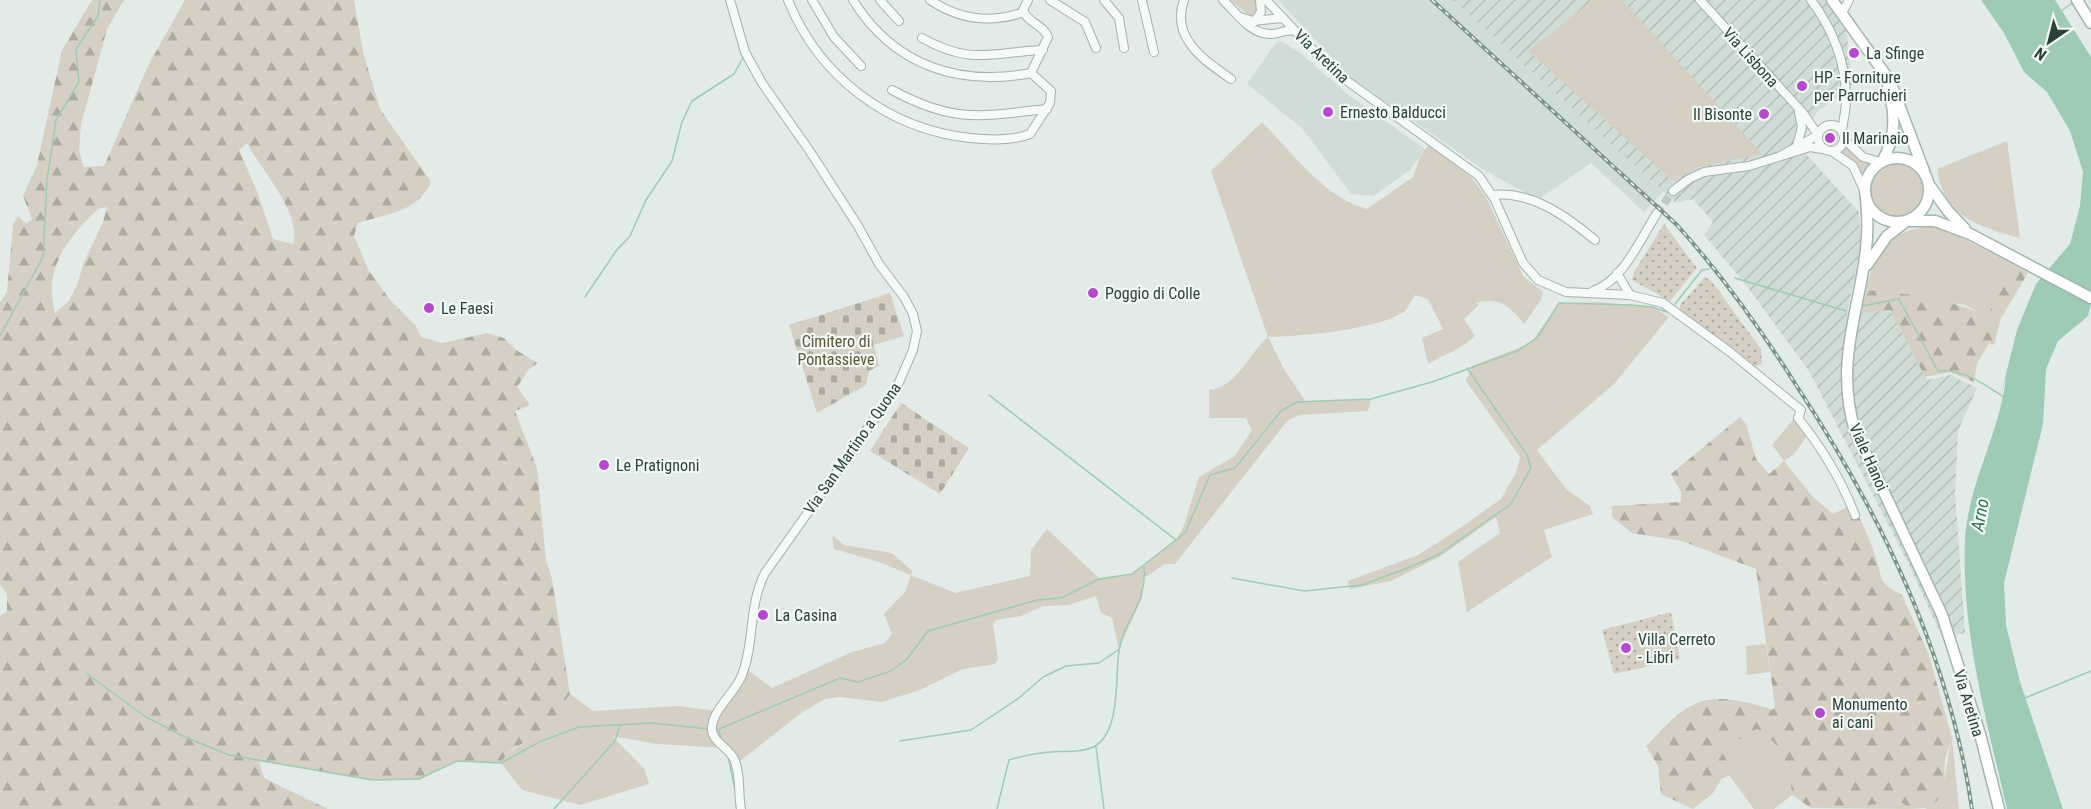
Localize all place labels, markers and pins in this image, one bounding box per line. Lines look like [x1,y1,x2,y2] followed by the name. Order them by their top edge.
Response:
[1866,44,1924,63] place label: La Sfinge
[1847,46,1861,60] marker: La Sfinge
[1814,68,1907,105] place label: HP - Forniture per Parruchieri
[1795,79,1809,93] marker: HP - Forniture per Parruchieri
[1340,103,1446,122] place label: Ernesto Balducci
[1321,105,1335,119] marker: Ernesto Balducci
[1693,105,1752,124] place label: Il Bisonte
[1757,107,1771,121] marker: Il Bisonte
[1842,129,1909,148] place label: Il Marinaio
[1823,131,1837,145] marker: Il Marinaio
[1105,284,1200,303] place label: Poggio di Colle
[1086,286,1100,300] marker: Poggio di Colle
[441,299,493,318] place label: Le Faesi
[422,301,436,315] marker: Le Faesi
[616,456,699,475] place label: Le Pratignoni
[597,458,611,472] marker: Le Pratignoni
[775,606,837,625] place label: La Casina
[756,608,770,622] marker: La Casina
[1638,630,1716,667] place label: Villa Cerreto - Libri
[1619,641,1633,655] marker: Villa Cerreto - Libri
[1832,695,1908,732] place label: Monumento ai cani
[1813,706,1827,720] marker: Monumento ai cani

